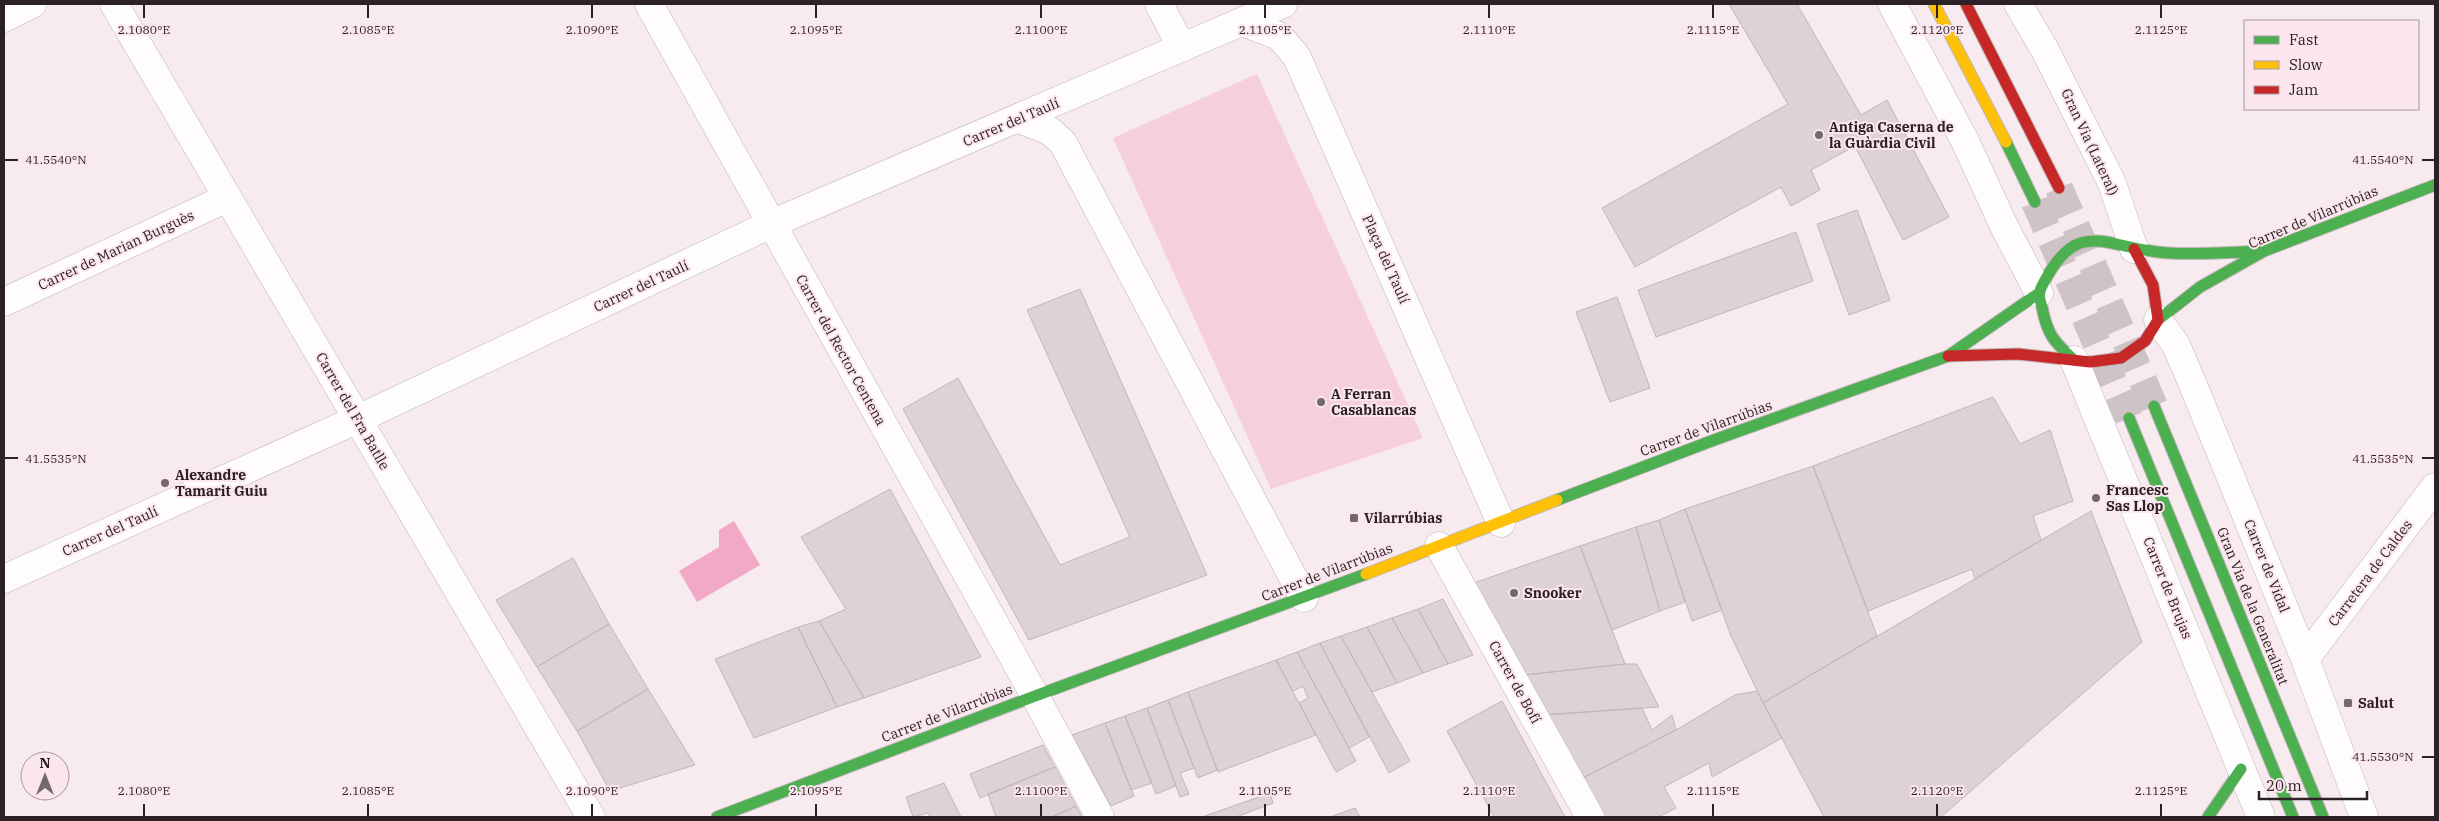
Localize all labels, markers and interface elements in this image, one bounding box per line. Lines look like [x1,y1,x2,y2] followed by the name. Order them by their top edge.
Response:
[2244,20,2419,110] legend
[118,22,170,37] text: 2.1080°E
[342,22,394,37] text: 2.1085°E
[566,22,618,37] text: 2.1090°E
[790,22,842,37] text: 2.1095°E
[1015,22,1067,37] text: 2.1100°E
[1239,22,1291,37] text: 2.1105°E
[1463,22,1515,37] text: 2.1110°E
[1687,22,1739,37] text: 2.1115°E
[1911,22,1963,37] text: 2.1120°E
[2135,22,2187,37] text: 2.1125°E
[2289,30,2319,49] text: Fast
[2289,55,2323,74] text: Slow
[2289,80,2318,99] text: Jam
[2057,86,2123,198] street label: Gran Via (Lateral)
[960,94,1062,150] street label: Carrer del Taulí
[1829,118,1954,152] place label: Antiga Caserna de la Guàrdia Civil
[1813,129,1825,141] marker: Antiga Caserna de la Guàrdia Civil
[25,152,87,167] text: 41.5540°N
[2352,152,2414,167] text: 41.5540°N
[2245,181,2381,252] street label: Carrer de Vilarrúbias
[35,206,197,294] street label: Carrer de Marian Burguès
[1358,212,1414,306] street label: Plaça del Taulí
[591,256,691,316] street label: Carrer del Taulí
[792,271,890,429] street label: Carrer del Rector Centena
[312,349,394,473] street label: Carrer del Fra Batlle
[1331,385,1416,419] place label: A Ferran Casablancas
[1315,396,1327,408] marker: A Ferran Casablancas
[1638,396,1775,460] street label: Carrer de Vilarrúbias
[25,451,87,466] text: 41.5535°N
[2352,451,2414,466] text: 41.5535°N
[175,466,268,500] place label: Alexandre Tamarit Guiu
[159,477,171,489] marker: Alexandre Tamarit Guiu
[2106,481,2169,515] place label: Francesc Sas Llop
[2090,492,2102,504] marker: Francesc Sas Llop
[59,502,161,560] street label: Carrer del Taulí
[1364,509,1442,527] place label: Vilarrúbias
[1348,512,1360,524] marker: Vilarrúbias
[2324,516,2416,630] street label: Carretera de Caldes
[2240,517,2294,615] street label: Carrer de Vidal
[2213,524,2293,688] street label: Gran Via de la Generalitat
[2139,534,2197,642] street label: Carrer de Brujas
[1259,539,1395,605] street label: Carrer de Vilarrúbias
[1524,584,1582,602] place label: Snooker
[1508,587,1520,599] marker: Snooker
[1485,638,1545,726] street label: Carrer de Bofí
[879,680,1015,746] street label: Carrer de Vilarrúbias
[2358,694,2394,712] place label: Salut
[2342,697,2354,709] marker: Salut
[2352,749,2414,764] text: 41.5530°N
[20,751,70,801] north arrow
[39,754,51,772] text: N
[2259,768,2366,800] scale bar
[2266,776,2302,795] text: 20 m
[118,783,170,798] text: 2.1080°E
[342,783,394,798] text: 2.1085°E
[566,783,618,798] text: 2.1090°E
[790,783,842,798] text: 2.1095°E
[1015,783,1067,798] text: 2.1100°E
[1239,783,1291,798] text: 2.1105°E
[1463,783,1515,798] text: 2.1110°E
[1687,783,1739,798] text: 2.1115°E
[1911,783,1963,798] text: 2.1120°E
[2135,783,2187,798] text: 2.1125°E

